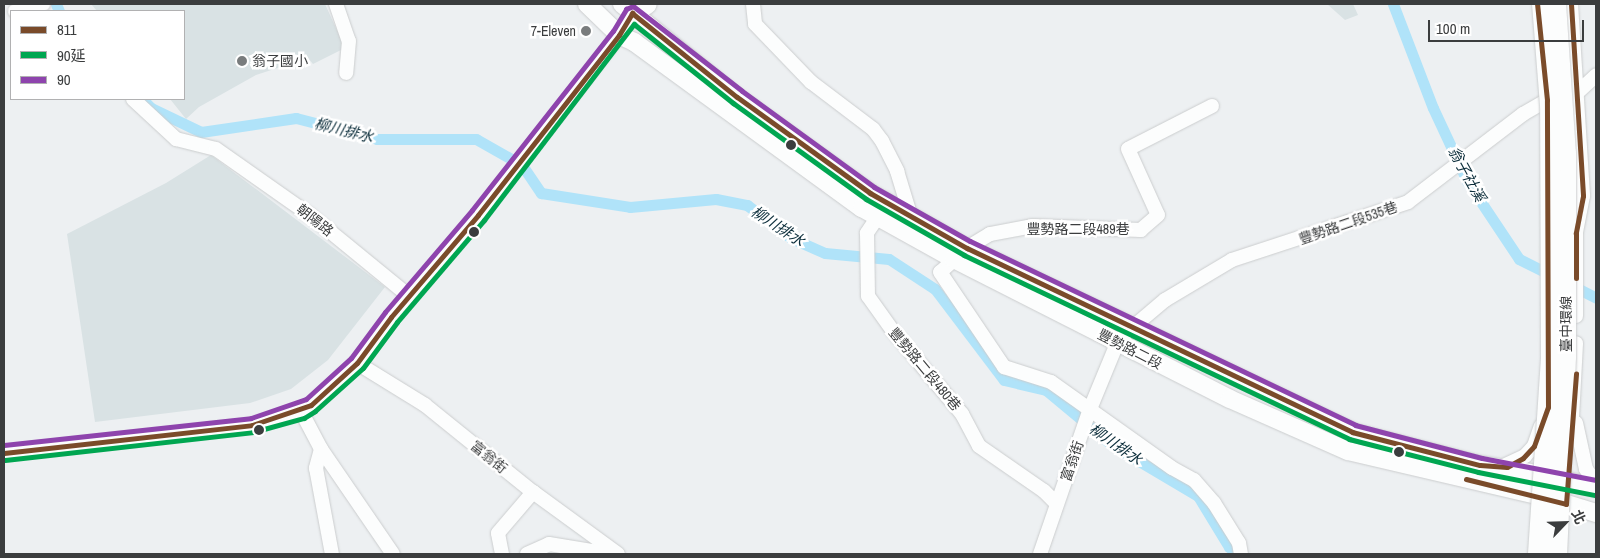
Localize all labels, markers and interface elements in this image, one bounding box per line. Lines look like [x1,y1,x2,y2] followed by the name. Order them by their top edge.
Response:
[10,10,185,100] legend
[1430,10,1586,42] scale bar
[1436,18,1470,39] text: 100 m
[57,19,77,40] text: 811
[531,23,576,39] place label: 7-Eleven
[580,25,592,37] marker: 7-Eleven
[57,45,86,66] text: 90延
[252,53,308,69] place label: 翁子國小
[236,55,248,67] marker: 翁子國小
[57,69,71,90] text: 90
[313,114,375,146] water label: 柳川排水
[786,140,796,150] unlabelled marker
[1445,143,1489,205] water label: 翁子社溪
[1296,198,1400,248] street label: 豐勢路二段535巷
[293,200,337,240] street label: 朝陽路
[748,202,808,250] water label: 柳川排水
[1026,221,1130,237] street label: 豐勢路二段489巷
[469,227,479,237] unlabelled marker
[1558,296,1574,352] street label: 臺中環線
[885,324,965,414] street label: 豐勢路二段480巷
[1095,326,1165,372] street label: 豐勢路二段
[1086,419,1146,469] water label: 柳川排水
[254,425,264,435] unlabelled marker
[467,437,511,477] street label: 富翁街
[1057,438,1087,484] street label: 富翁街
[1394,447,1404,457] unlabelled marker
[1540,498,1590,548] north arrow
[1568,507,1590,527] text: 北

